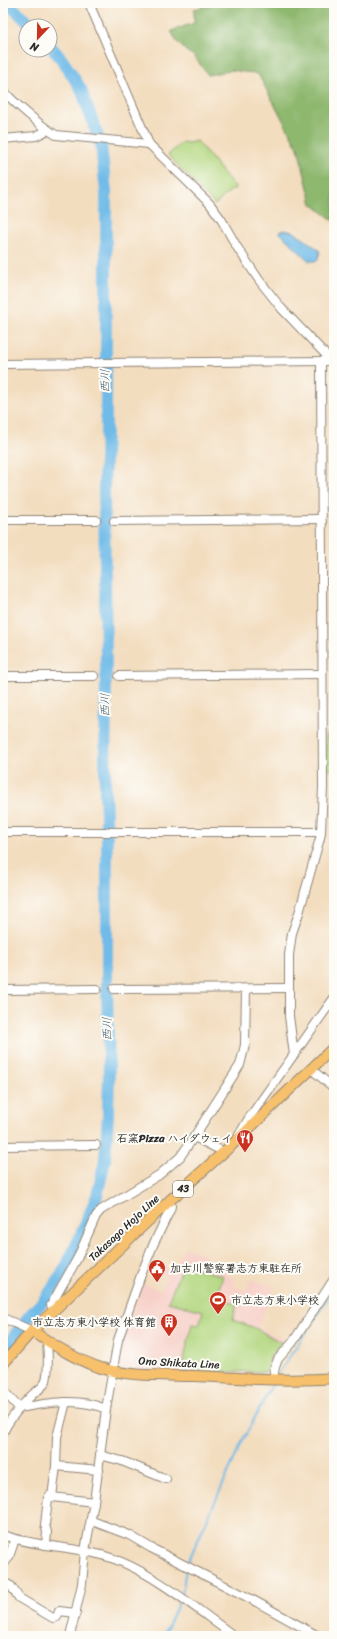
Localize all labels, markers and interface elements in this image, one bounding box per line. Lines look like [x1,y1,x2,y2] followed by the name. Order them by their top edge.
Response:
[18,18,58,58] north arrow
[27,36,42,57] text: N
[94,369,116,393] water label: 西川
[94,693,116,717] water label: 西川
[96,1017,118,1041] water label: 西川
[235,1128,255,1153] restaurant icon: 石窯Pizza ハイダウェイ
[117,1129,232,1148] place label: 石窯Pizza ハイダウェイ
[173,1181,193,1197] road number: 43
[84,1190,164,1266] street label: Takasago Hojo Line
[147,1258,167,1283] public building icon: 加古川警察署志方東駐在所
[170,1259,302,1278] place label: 加古川警察署志方東駐在所
[208,1290,228,1315] sports icon: 市立志方東小学校
[231,1291,319,1310] place label: 市立志方東小学校
[159,1312,179,1337] building icon: 市立志方東小学校 体育館
[32,1313,156,1332] place label: 市立志方東小学校 体育館
[138,1351,221,1375] street label: Ono Shikata Line

